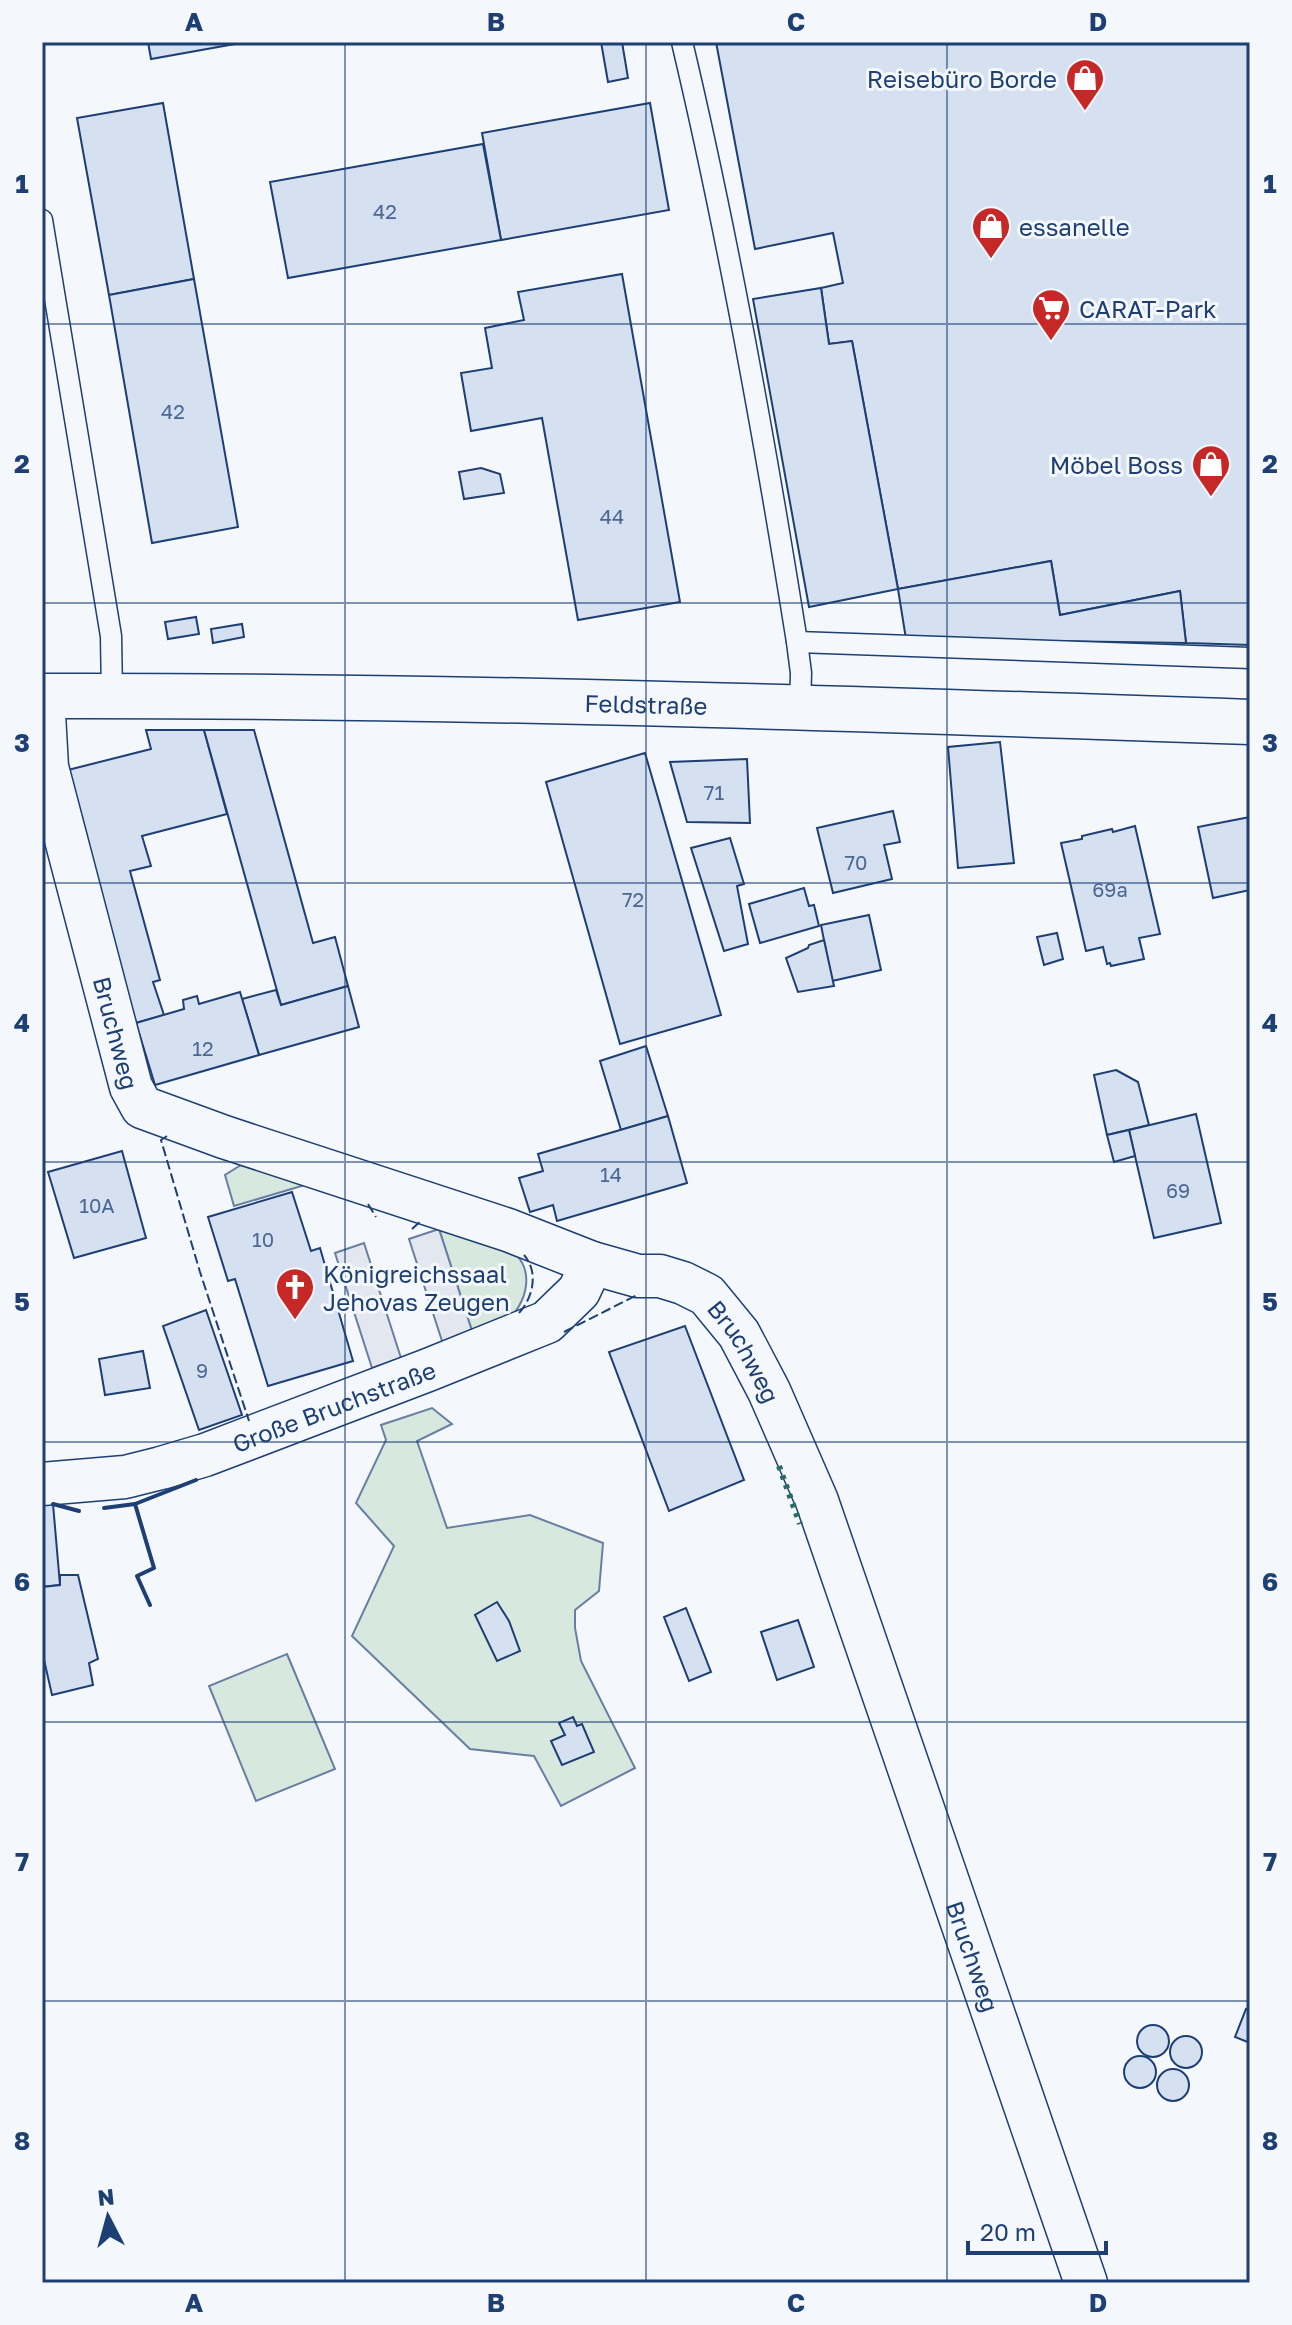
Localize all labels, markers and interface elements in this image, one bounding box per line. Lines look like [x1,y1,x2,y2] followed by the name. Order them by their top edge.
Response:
[185,6,204,37] text: A
[487,6,505,37] text: B
[787,6,805,37] text: C
[1089,6,1107,37] text: D
[1064,57,1106,112] shop icon: Reisebüro Borde
[867,64,1057,93] place label: Reisebüro Borde
[15,168,29,199] text: 1
[1263,168,1277,199] text: 1
[373,199,397,223] house number: 42
[970,205,1012,260] shop icon: essanelle
[1019,212,1130,241] place label: essanelle
[1030,287,1072,342] supermarket icon: CARAT-Park
[1079,294,1217,323] place label: CARAT-Park
[161,399,185,423] house number: 42
[1190,443,1232,498] shop icon: Möbel Boss
[14,448,30,479] text: 2
[1262,448,1278,479] text: 2
[1050,450,1183,479] place label: Möbel Boss
[600,504,624,528] house number: 44
[584,687,708,719] street label: Feldstraße
[14,727,30,758] text: 3
[1262,727,1278,758] text: 3
[704,780,724,804] house number: 71
[845,850,868,874] house number: 70
[1092,877,1128,901] house number: 69a
[622,887,644,911] house number: 72
[88,973,145,1092] street label: Bruchweg
[14,1007,30,1038] text: 4
[1262,1007,1278,1038] text: 4
[192,1036,214,1060] house number: 12
[600,1162,622,1186] house number: 14
[1166,1178,1190,1202] house number: 69
[79,1193,115,1217] house number: 10A
[252,1227,274,1251] house number: 10
[323,1259,510,1316] place label: Königreichssaal Jehovas Zeugen
[274,1266,316,1321] church icon: Königreichssaal Jehovas Zeugen
[14,1286,30,1317] text: 5
[1262,1286,1278,1317] text: 5
[702,1294,787,1407] street label: Bruchweg
[228,1354,439,1458] street label: Große Bruchstraße
[196,1358,208,1382] house number: 9
[14,1566,30,1597] text: 6
[1262,1566,1278,1597] text: 6
[15,1846,29,1877] text: 7
[1263,1846,1277,1877] text: 7
[941,1897,1006,2015] street label: Bruchweg
[14,2125,30,2156] text: 8
[1262,2125,1278,2156] text: 8
[68,2177,148,2257] north arrow
[96,2182,116,2211] text: N
[968,2205,1106,2255] scale bar
[980,2217,1036,2246] text: 20 m
[185,2287,204,2318] text: A
[487,2287,505,2318] text: B
[787,2287,805,2318] text: C
[1089,2287,1107,2318] text: D

